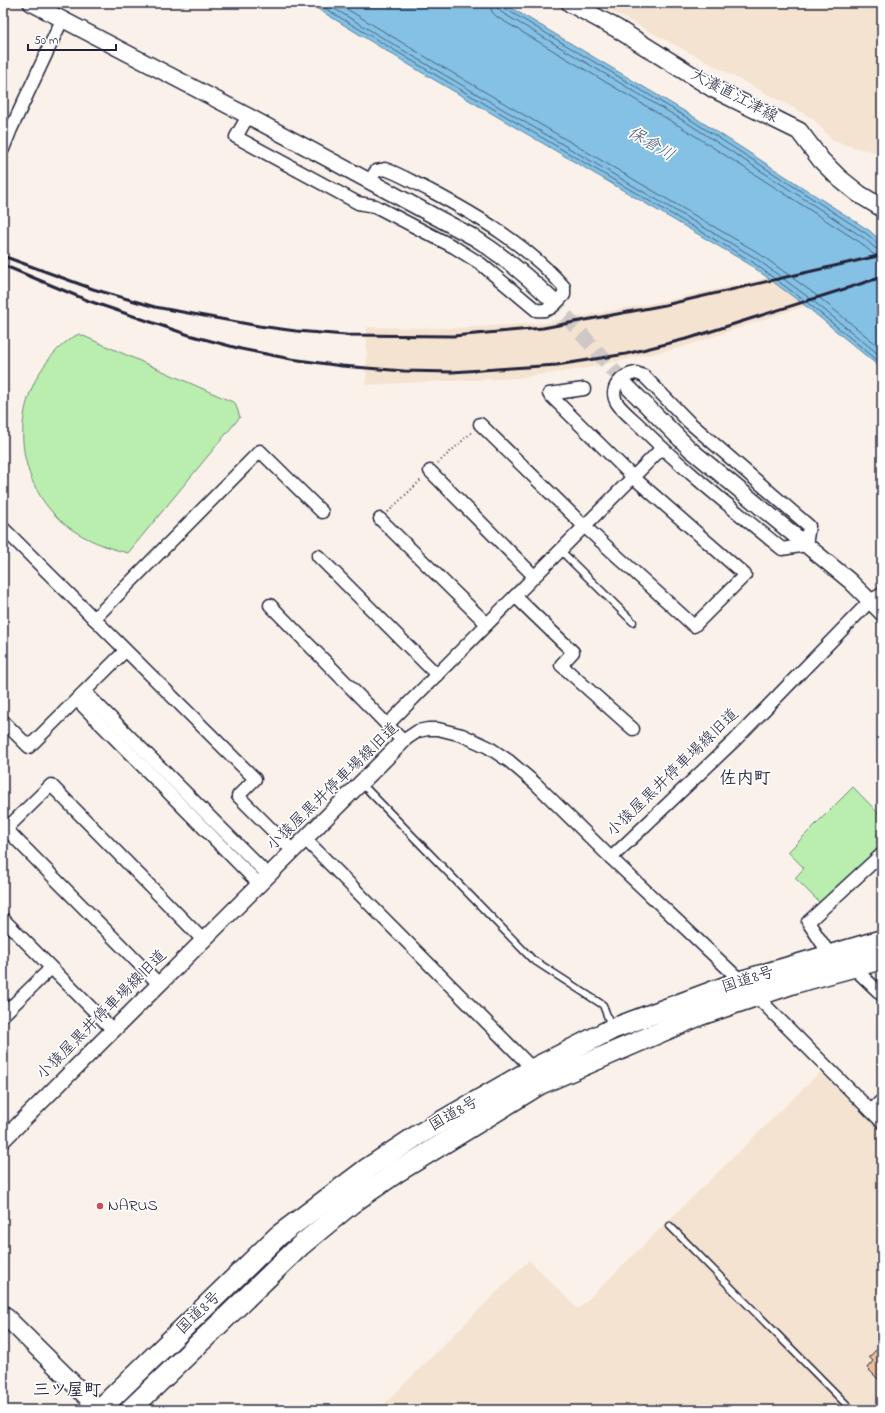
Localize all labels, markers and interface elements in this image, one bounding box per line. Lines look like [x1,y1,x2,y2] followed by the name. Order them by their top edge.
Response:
[28,26,116,52] scale bar
[34,32,58,50] text: 50 m
[686,63,782,129] street label: 大瀁直江津線
[623,120,679,168] water label: 保倉川
[601,703,745,843] street label: 小猿屋黒井停車場線旧道
[261,717,405,857] street label: 小猿屋黒井停車場線旧道
[720,766,771,791] district label: 佐内町
[31,944,173,1086] street label: 小猿屋黒井停車場線旧道
[719,960,777,1000] street label: 国道8号
[425,1090,483,1138] street label: 国道8号
[108,1194,158,1218] place label: NARUS
[95,1201,105,1211] marker: NARUS
[171,1286,227,1340] street label: 国道8号
[33,1378,101,1403] district label: 三ツ屋町

